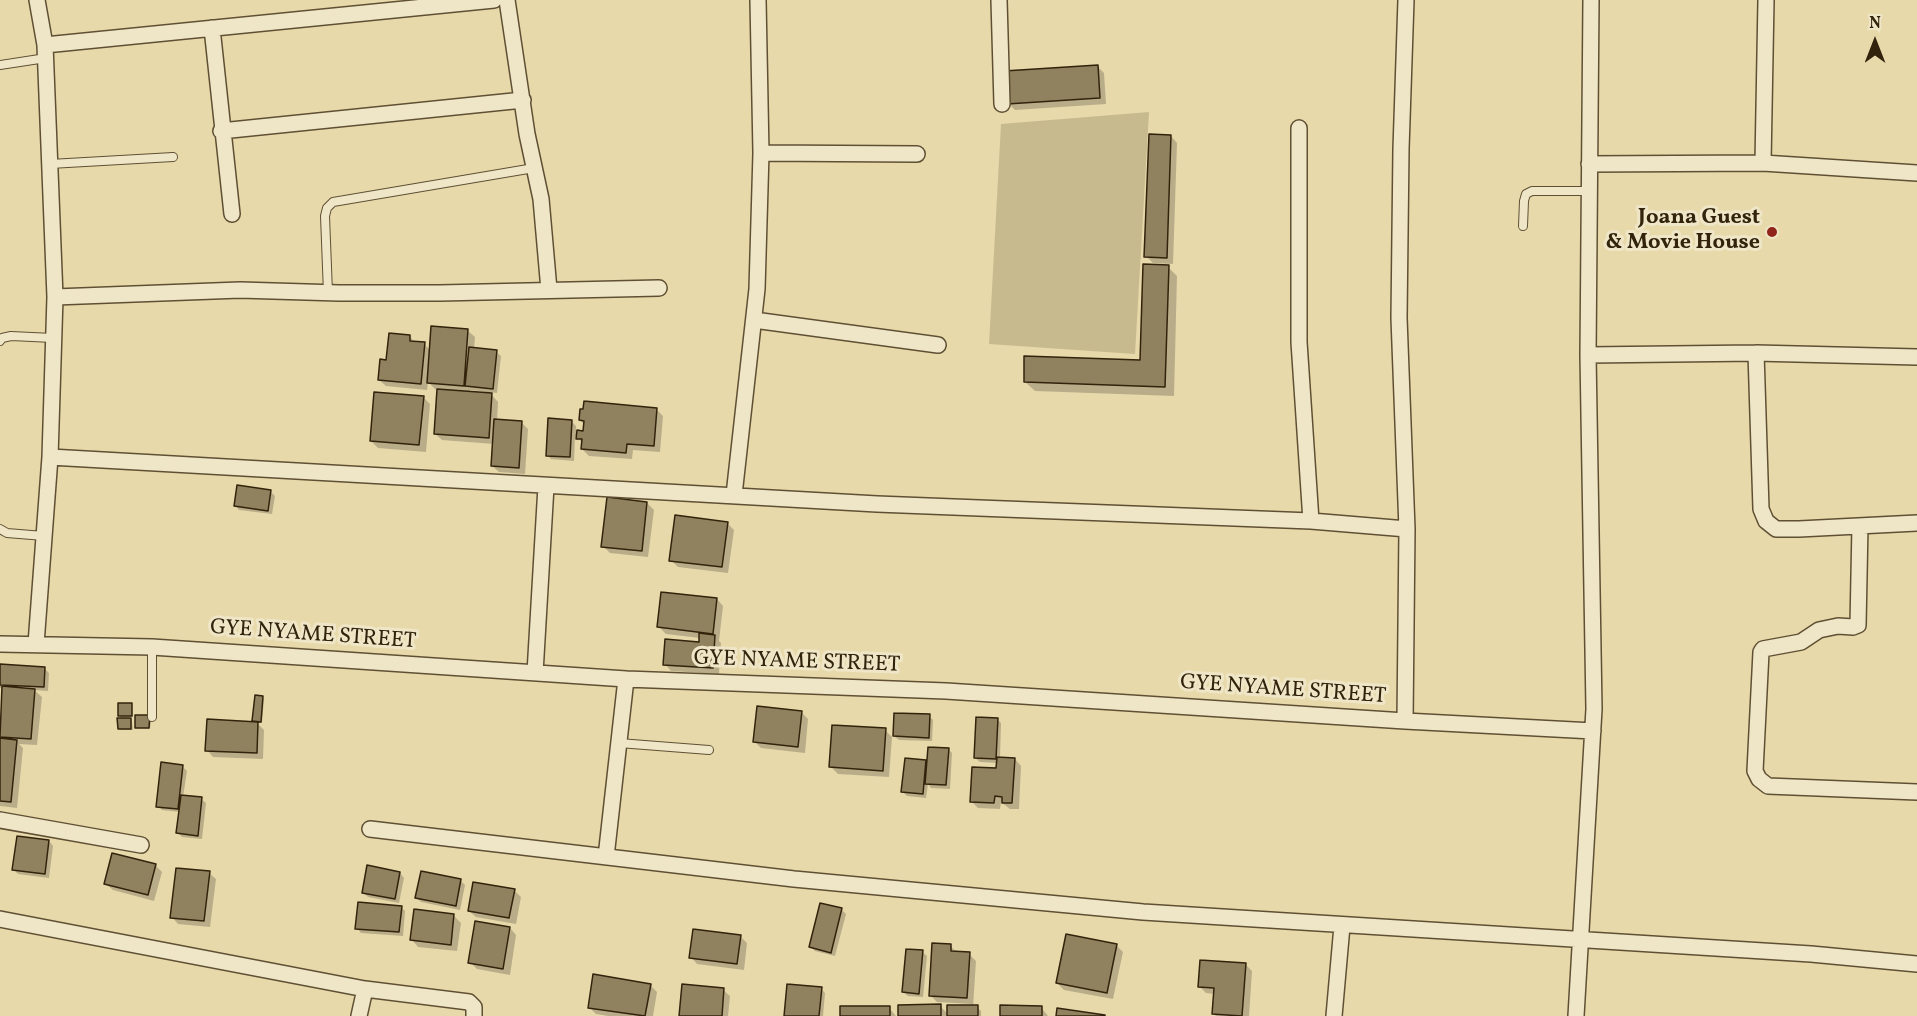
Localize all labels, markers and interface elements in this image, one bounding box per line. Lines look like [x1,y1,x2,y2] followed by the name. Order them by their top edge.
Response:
[1845,12,1905,72] north arrow
[1869,13,1881,35] text: N
[1606,206,1760,258] place label: Joana Guest & Movie House
[1765,225,1779,239] marker: Joana Guest & Movie House
[209,616,417,656] street label: GYE NYAME STREET
[693,646,901,680] street label: GYE NYAME STREET
[1179,671,1387,711] street label: GYE NYAME STREET

